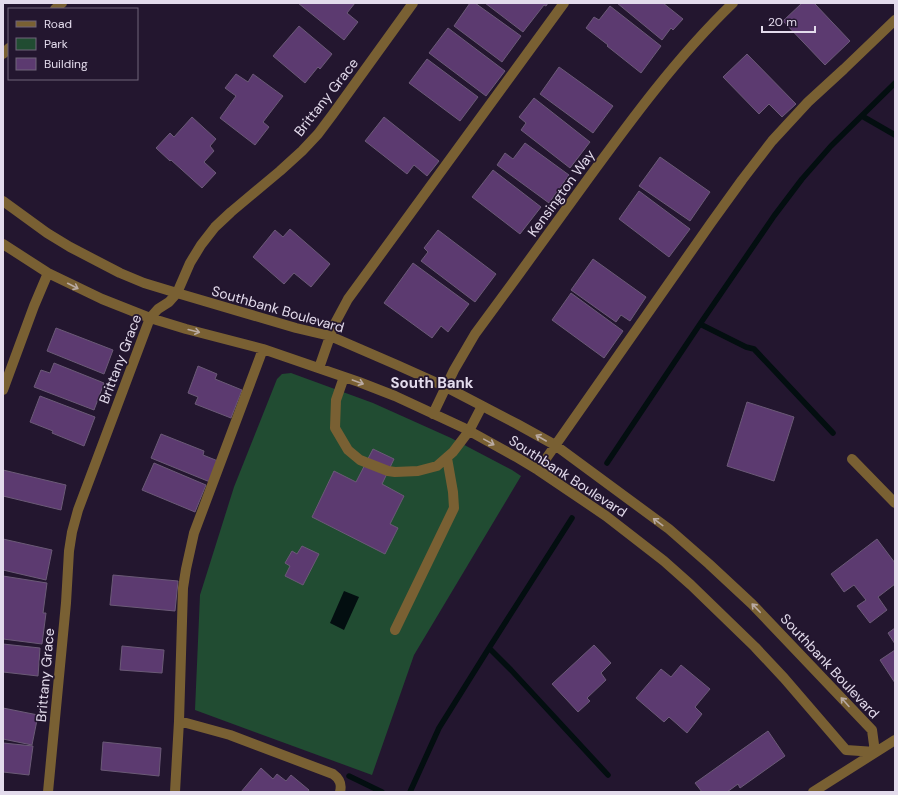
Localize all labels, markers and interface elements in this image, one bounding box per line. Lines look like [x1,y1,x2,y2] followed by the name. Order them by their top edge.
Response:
[8,8,138,80] legend
[762,8,815,34] scale bar
[768,14,797,30] text: 20 m
[44,16,72,32] text: Road
[44,36,68,52] text: Park
[290,54,362,140] street label: Brittany Grace
[44,56,88,72] text: Building
[523,146,599,240] street label: Kensington Way
[210,281,346,337] street label: Southbank Boulevard
[66,283,78,290] one-way arrow
[95,312,145,406] street label: Brittany Grace
[188,327,201,335] one-way arrow
[390,373,474,393] district label: South Bank
[352,379,365,386] one-way arrow
[506,431,630,521] street label: Southbank Boulevard
[536,433,548,441] one-way arrow
[483,439,495,446] one-way arrow
[653,517,664,526] one-way arrow
[751,603,760,613] one-way arrow
[777,610,883,722] street label: Southbank Boulevard
[32,627,58,723] street label: Brittany Grace
[840,697,850,707] one-way arrow

